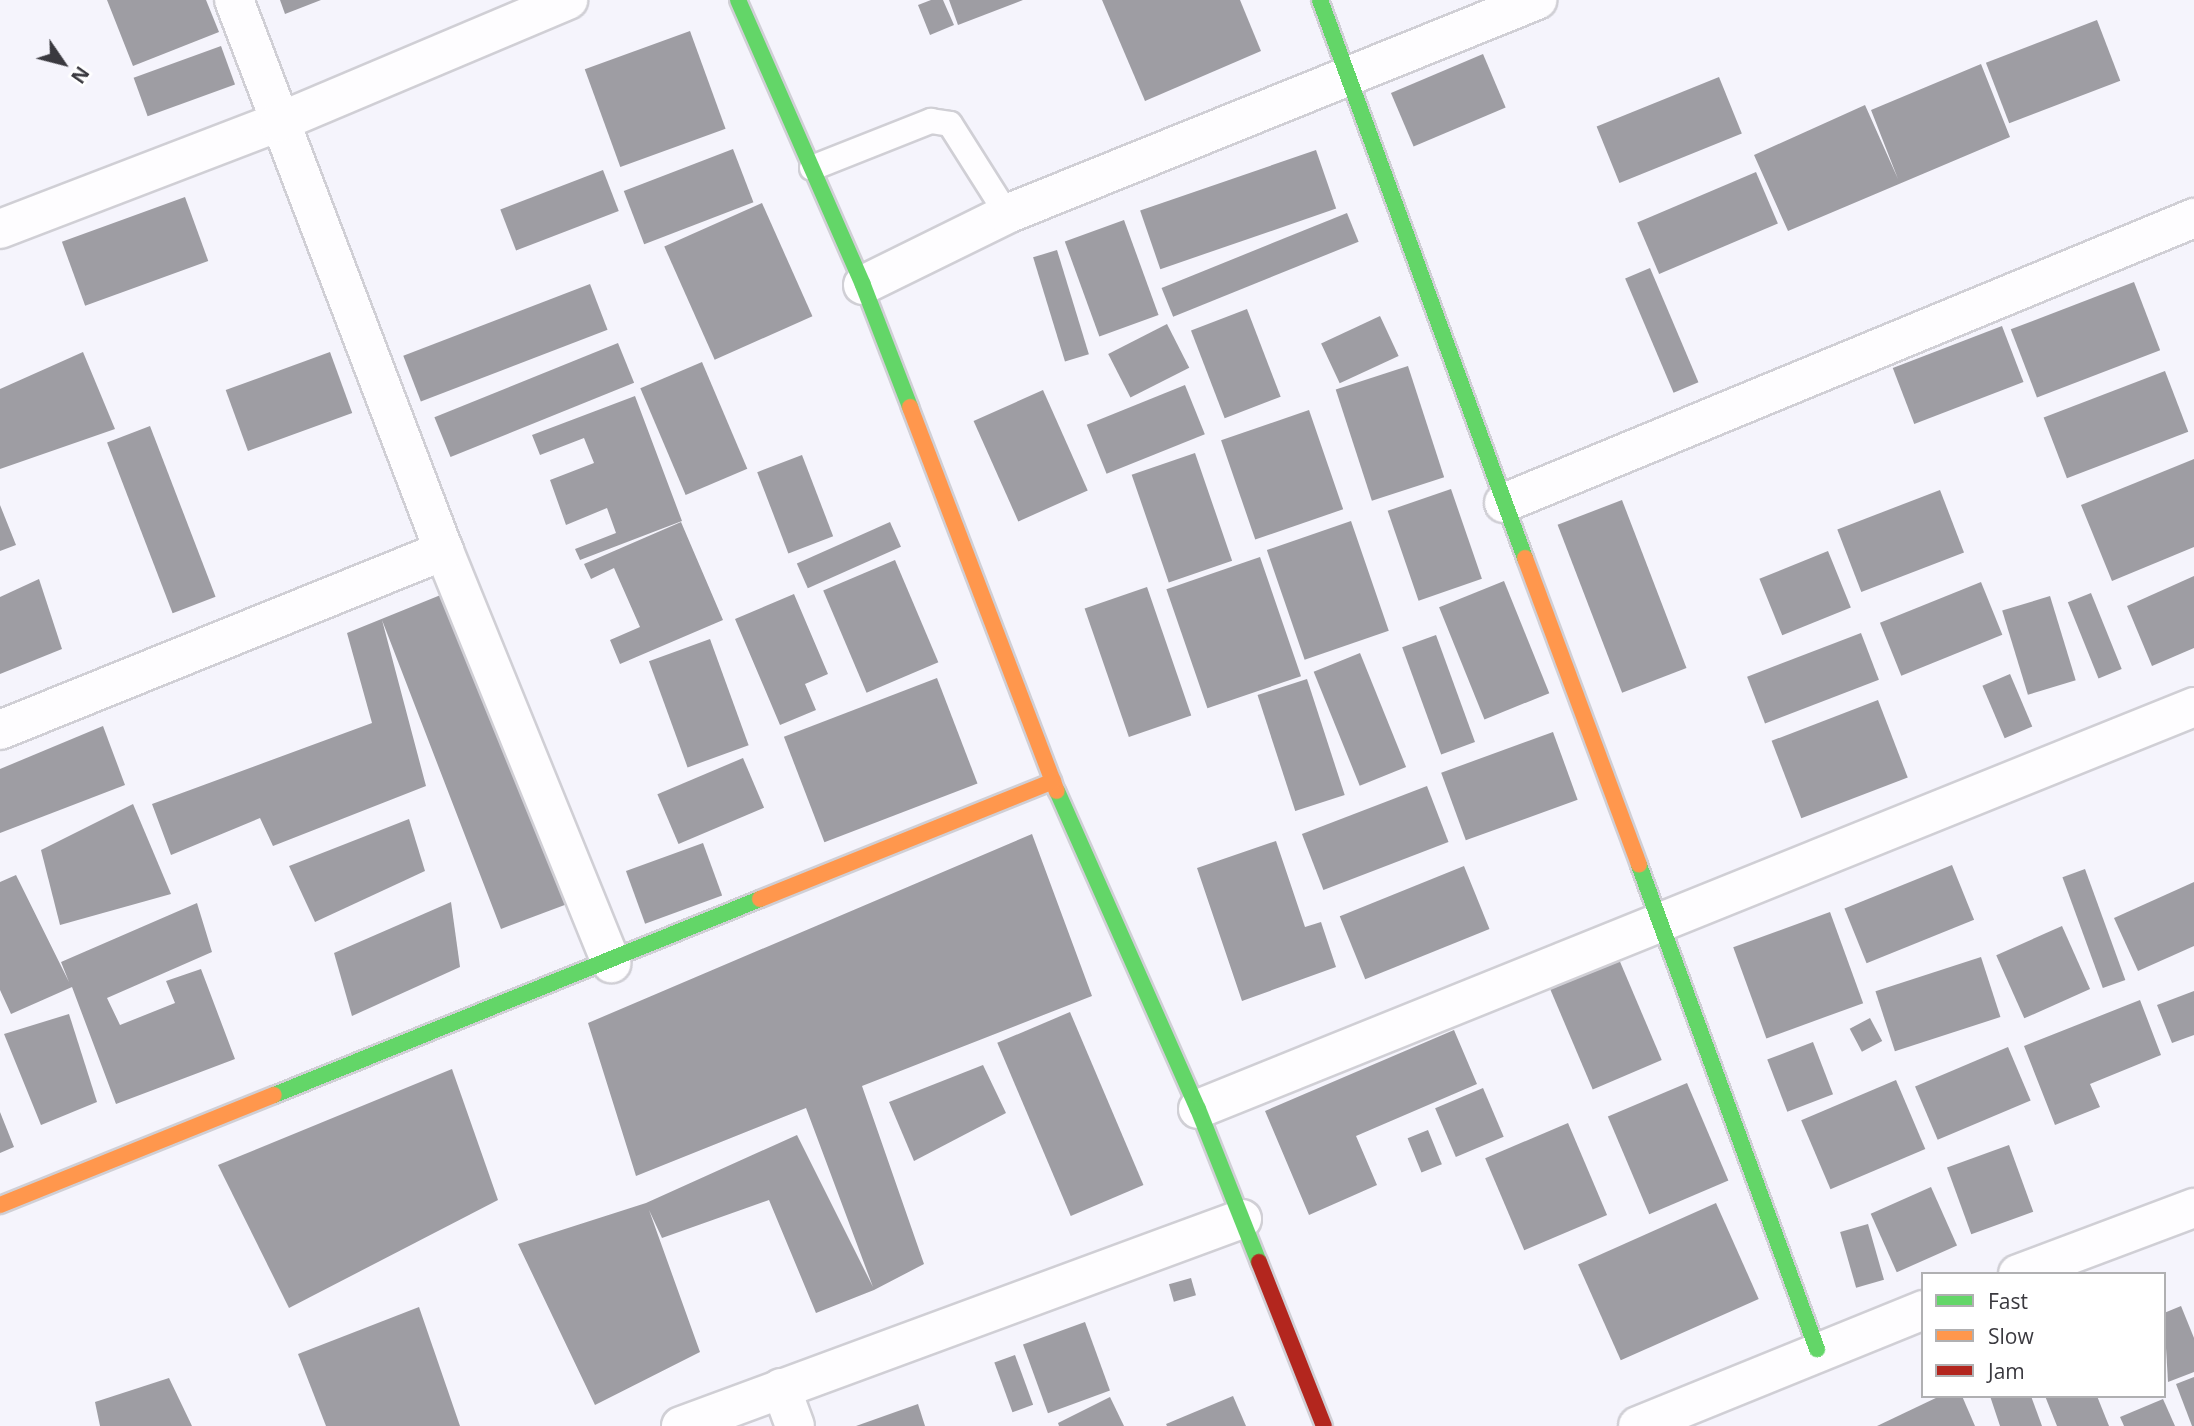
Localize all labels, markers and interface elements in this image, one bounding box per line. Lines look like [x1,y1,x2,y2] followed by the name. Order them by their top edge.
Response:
[28,28,98,98] north arrow
[65,61,95,89] text: N
[1921,1272,2166,1398] legend
[1988,1287,2028,1315] text: Fast
[1988,1322,2034,1350] text: Slow
[1988,1357,2025,1385] text: Jam

